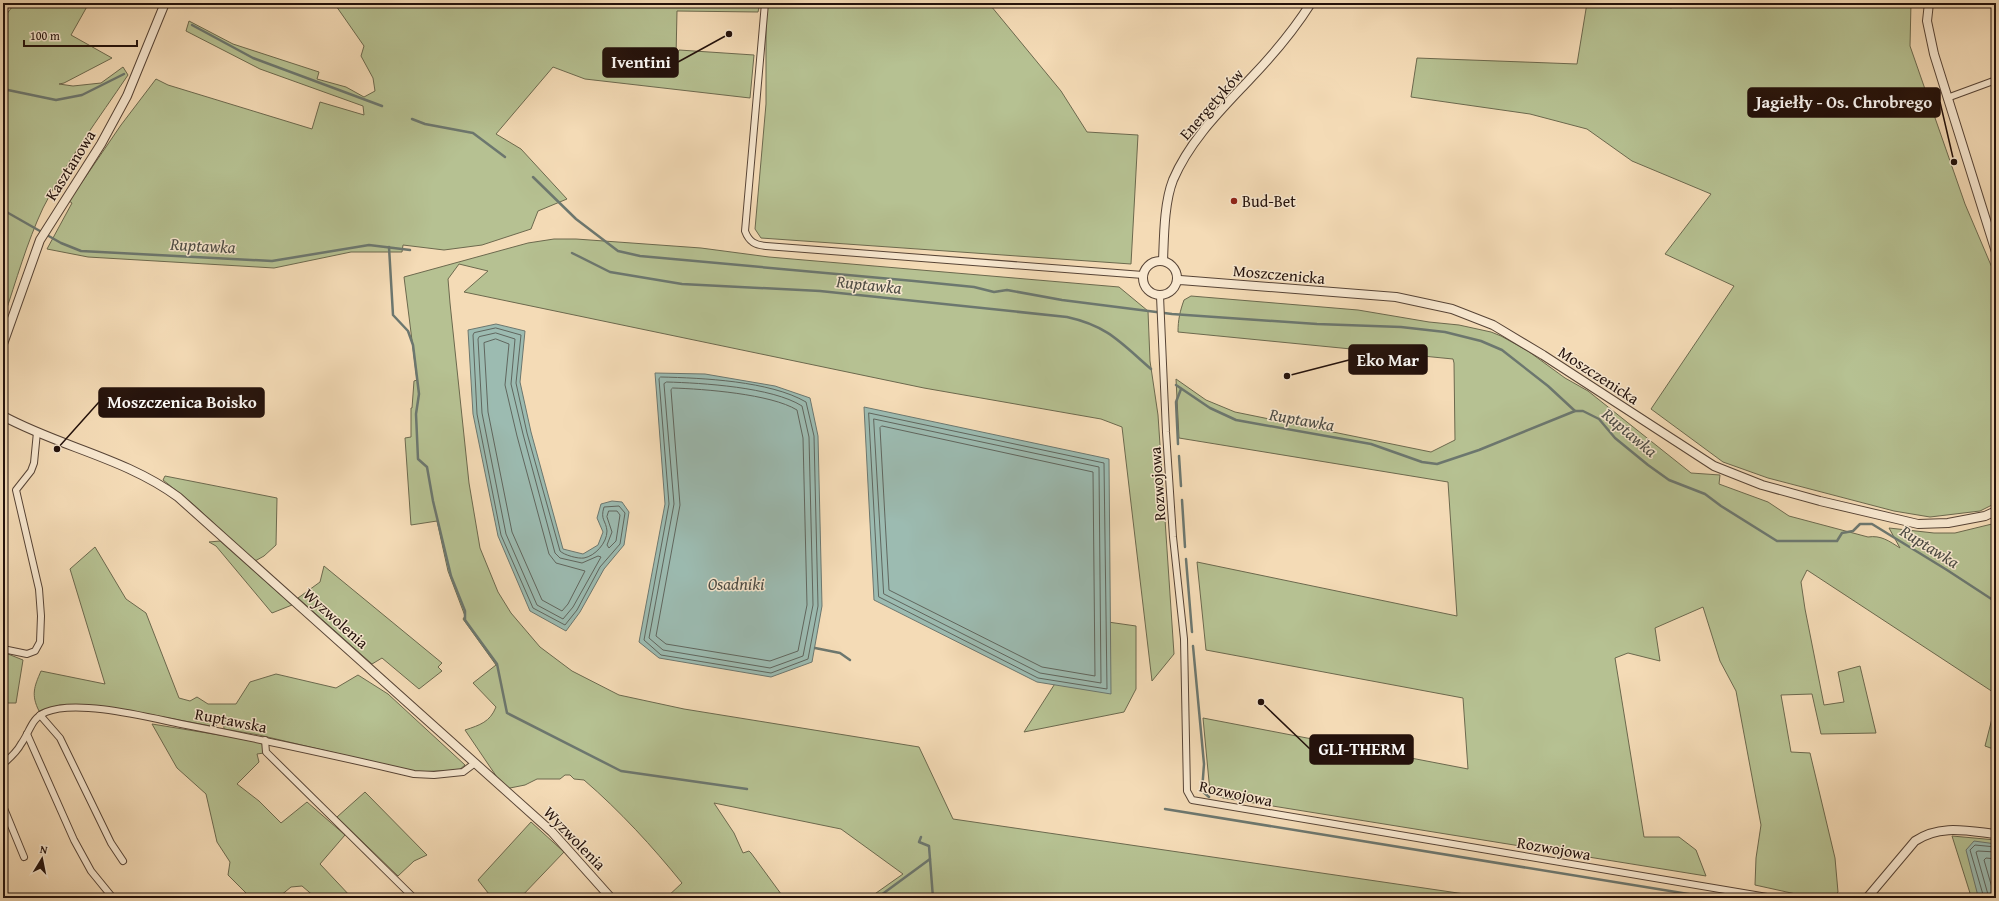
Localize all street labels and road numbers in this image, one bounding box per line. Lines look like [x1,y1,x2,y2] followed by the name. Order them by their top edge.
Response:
[1173,62,1249,145] street label: Energetyków
[39,125,101,205] street label: Kasztanowa
[1232,258,1326,290] street label: Moszczenicka
[1554,340,1645,410] street label: Moszczenicka
[1142,446,1172,522] street label: Rozwojowa
[298,582,374,654] street label: Wyzwolenia
[193,701,269,739] street label: Ruptawska
[1197,774,1275,813] street label: Rozwojowa
[538,801,612,876] street label: Wyzwolenia
[1515,830,1593,866] street label: Rozwojowa

